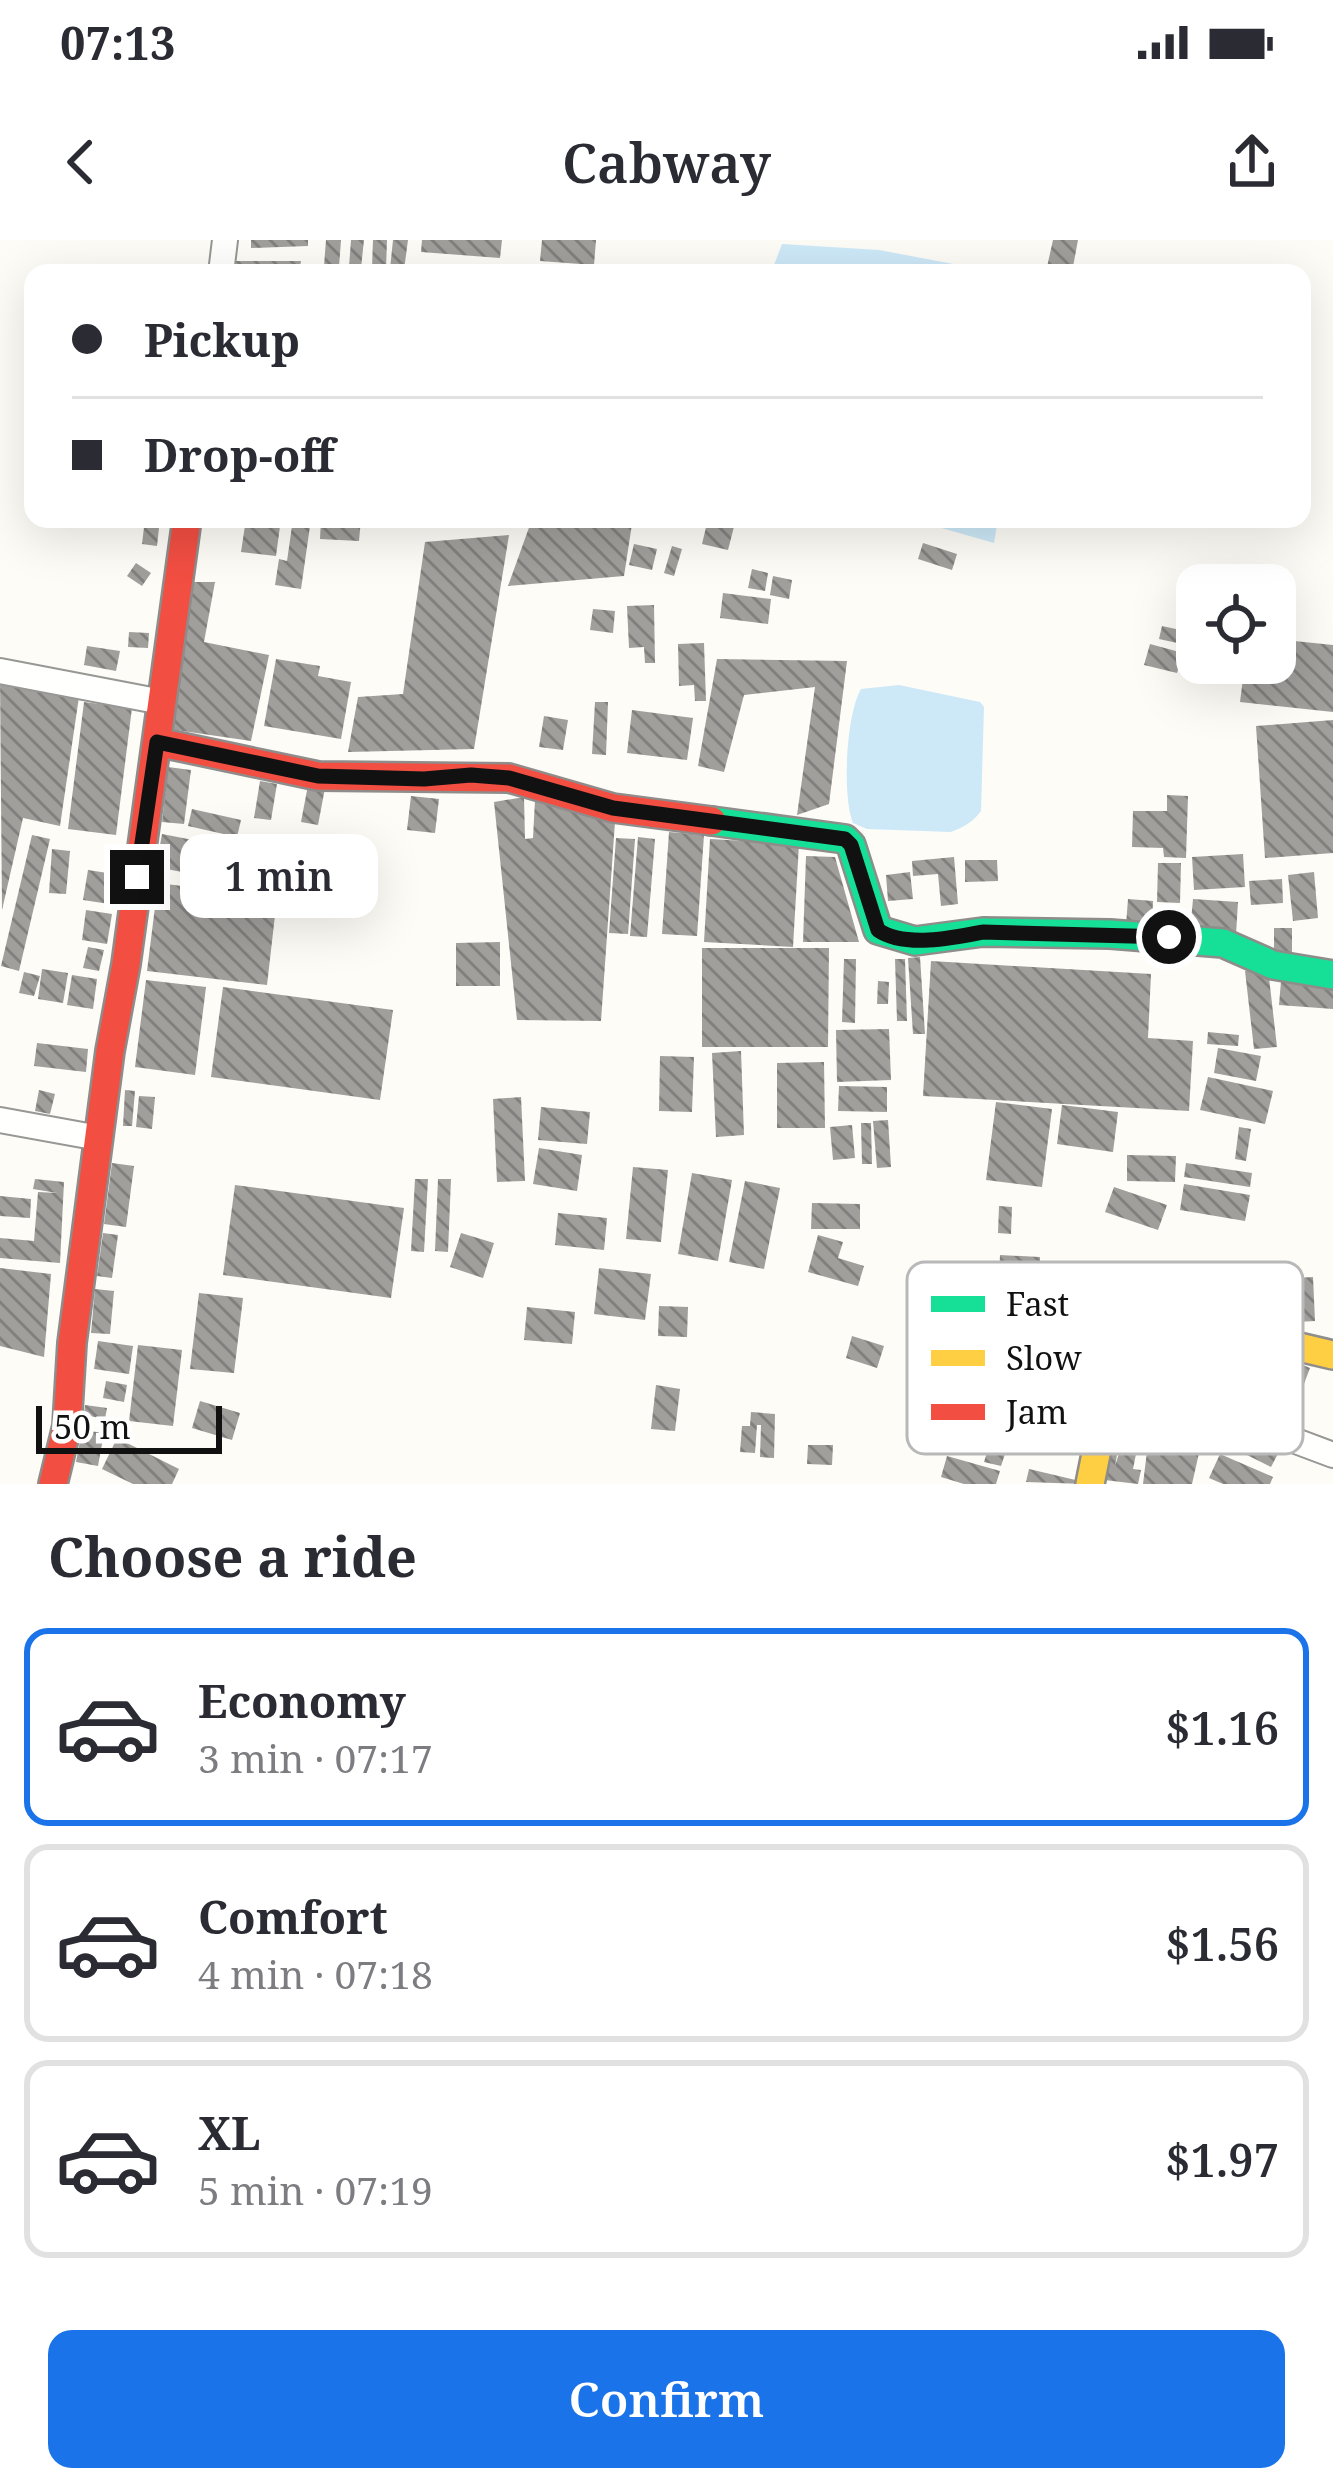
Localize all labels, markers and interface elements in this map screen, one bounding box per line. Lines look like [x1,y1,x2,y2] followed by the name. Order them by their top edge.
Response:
[60,12,175,73] text: 07:13
[562,125,771,199] text: Cabway
[48,129,114,195] icon: back
[1219,129,1285,195] icon: share
[144,309,300,370] text: Pickup
[144,424,335,485] text: Drop-off
[1176,564,1296,684] map controls
[1176,564,1296,684] button: locate
[179,835,377,919] callout: 1 min
[225,849,333,902] text: 1 min
[110,850,164,904] route end
[1142,910,1196,964] route start
[907,1262,1303,1454] legend
[1006,1281,1069,1326] text: Fast
[1006,1335,1082,1380] text: Slow
[1005,1389,1068,1434] text: Jam
[36,1400,222,1453] scale bar
[54,1404,131,1449] text: 50 m
[48,1519,417,1593] text: Choose a ride
[198,1670,406,1731] text: Economy
[54,1673,162,1781] icon: car
[1165,1697,1279,1758] text: $1.16
[198,1731,433,1784] text: 3 min · 07:17
[198,1886,388,1947] text: Comfort
[54,1889,162,1997] icon: car
[1165,1913,1279,1974] text: $1.56
[198,1947,433,2000] text: 4 min · 07:18
[198,2102,260,2163] text: XL
[54,2105,162,2213] icon: car
[1165,2129,1279,2190] text: $1.97
[198,2163,433,2216] text: 5 min · 07:19
[48,2330,1285,2468] button: Confirm

